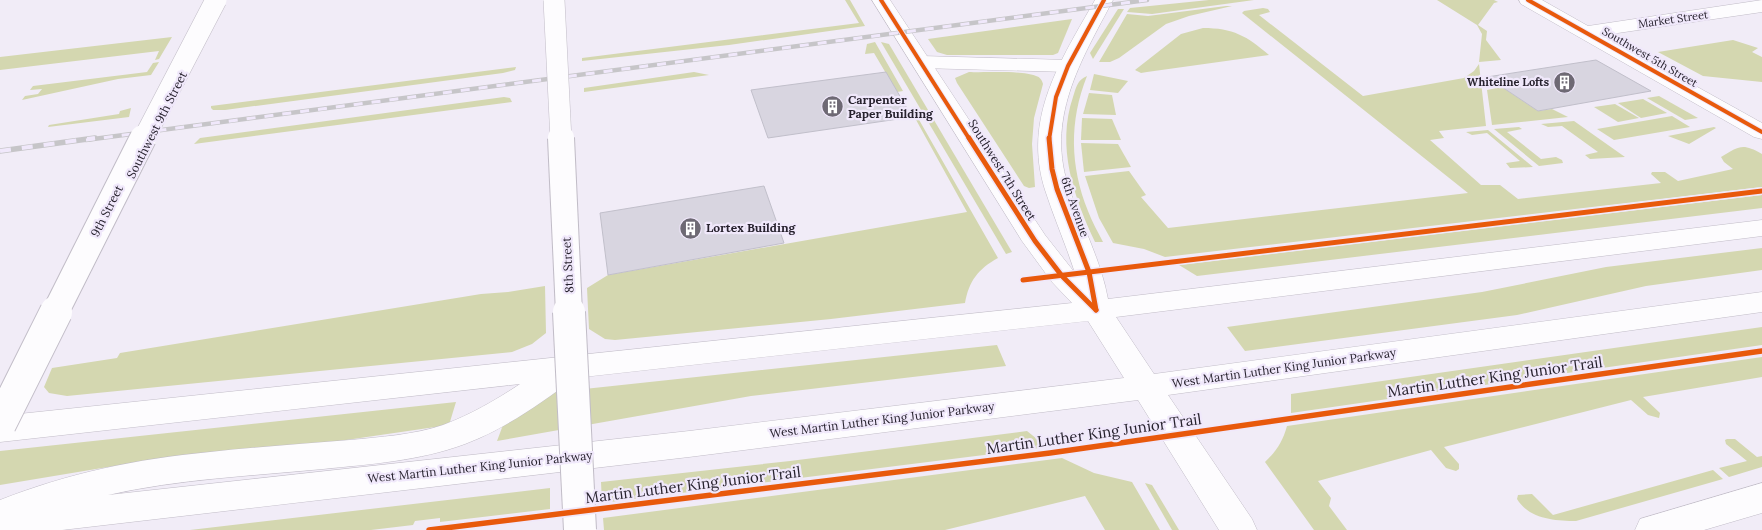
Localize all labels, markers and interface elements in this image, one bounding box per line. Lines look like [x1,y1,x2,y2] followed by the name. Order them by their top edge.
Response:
[1637,7,1710,31] street label: Market Street
[1600,24,1701,90] street label: Southwest 5th Street
[123,68,190,181] street label: Southwest 9th Street
[1553,70,1577,94] building icon: Whiteline Lofts
[1467,75,1549,89] place label: Whiteline Lofts
[848,92,934,121] place label: Carpenter Paper Building
[820,95,844,119] building icon: Carpenter Paper Building
[965,116,1040,223] street label: Southwest 7th Street
[1058,175,1093,239] street label: 6th Avenue
[87,182,126,239] street label: 9th Street
[678,216,702,240] building icon: Lortex Building
[706,220,797,235] place label: Lortex Building
[559,236,576,293] street label: 8th Street
[1171,344,1398,391] street label: West Martin Luther King Junior Parkway
[1386,352,1604,401] street label: Martin Luther King Junior Trail
[769,398,996,441] street label: West Martin Luther King Junior Parkway
[985,409,1203,458] street label: Martin Luther King Junior Trail
[367,447,594,486] street label: West Martin Luther King Junior Parkway
[584,462,802,507] street label: Martin Luther King Junior Trail

